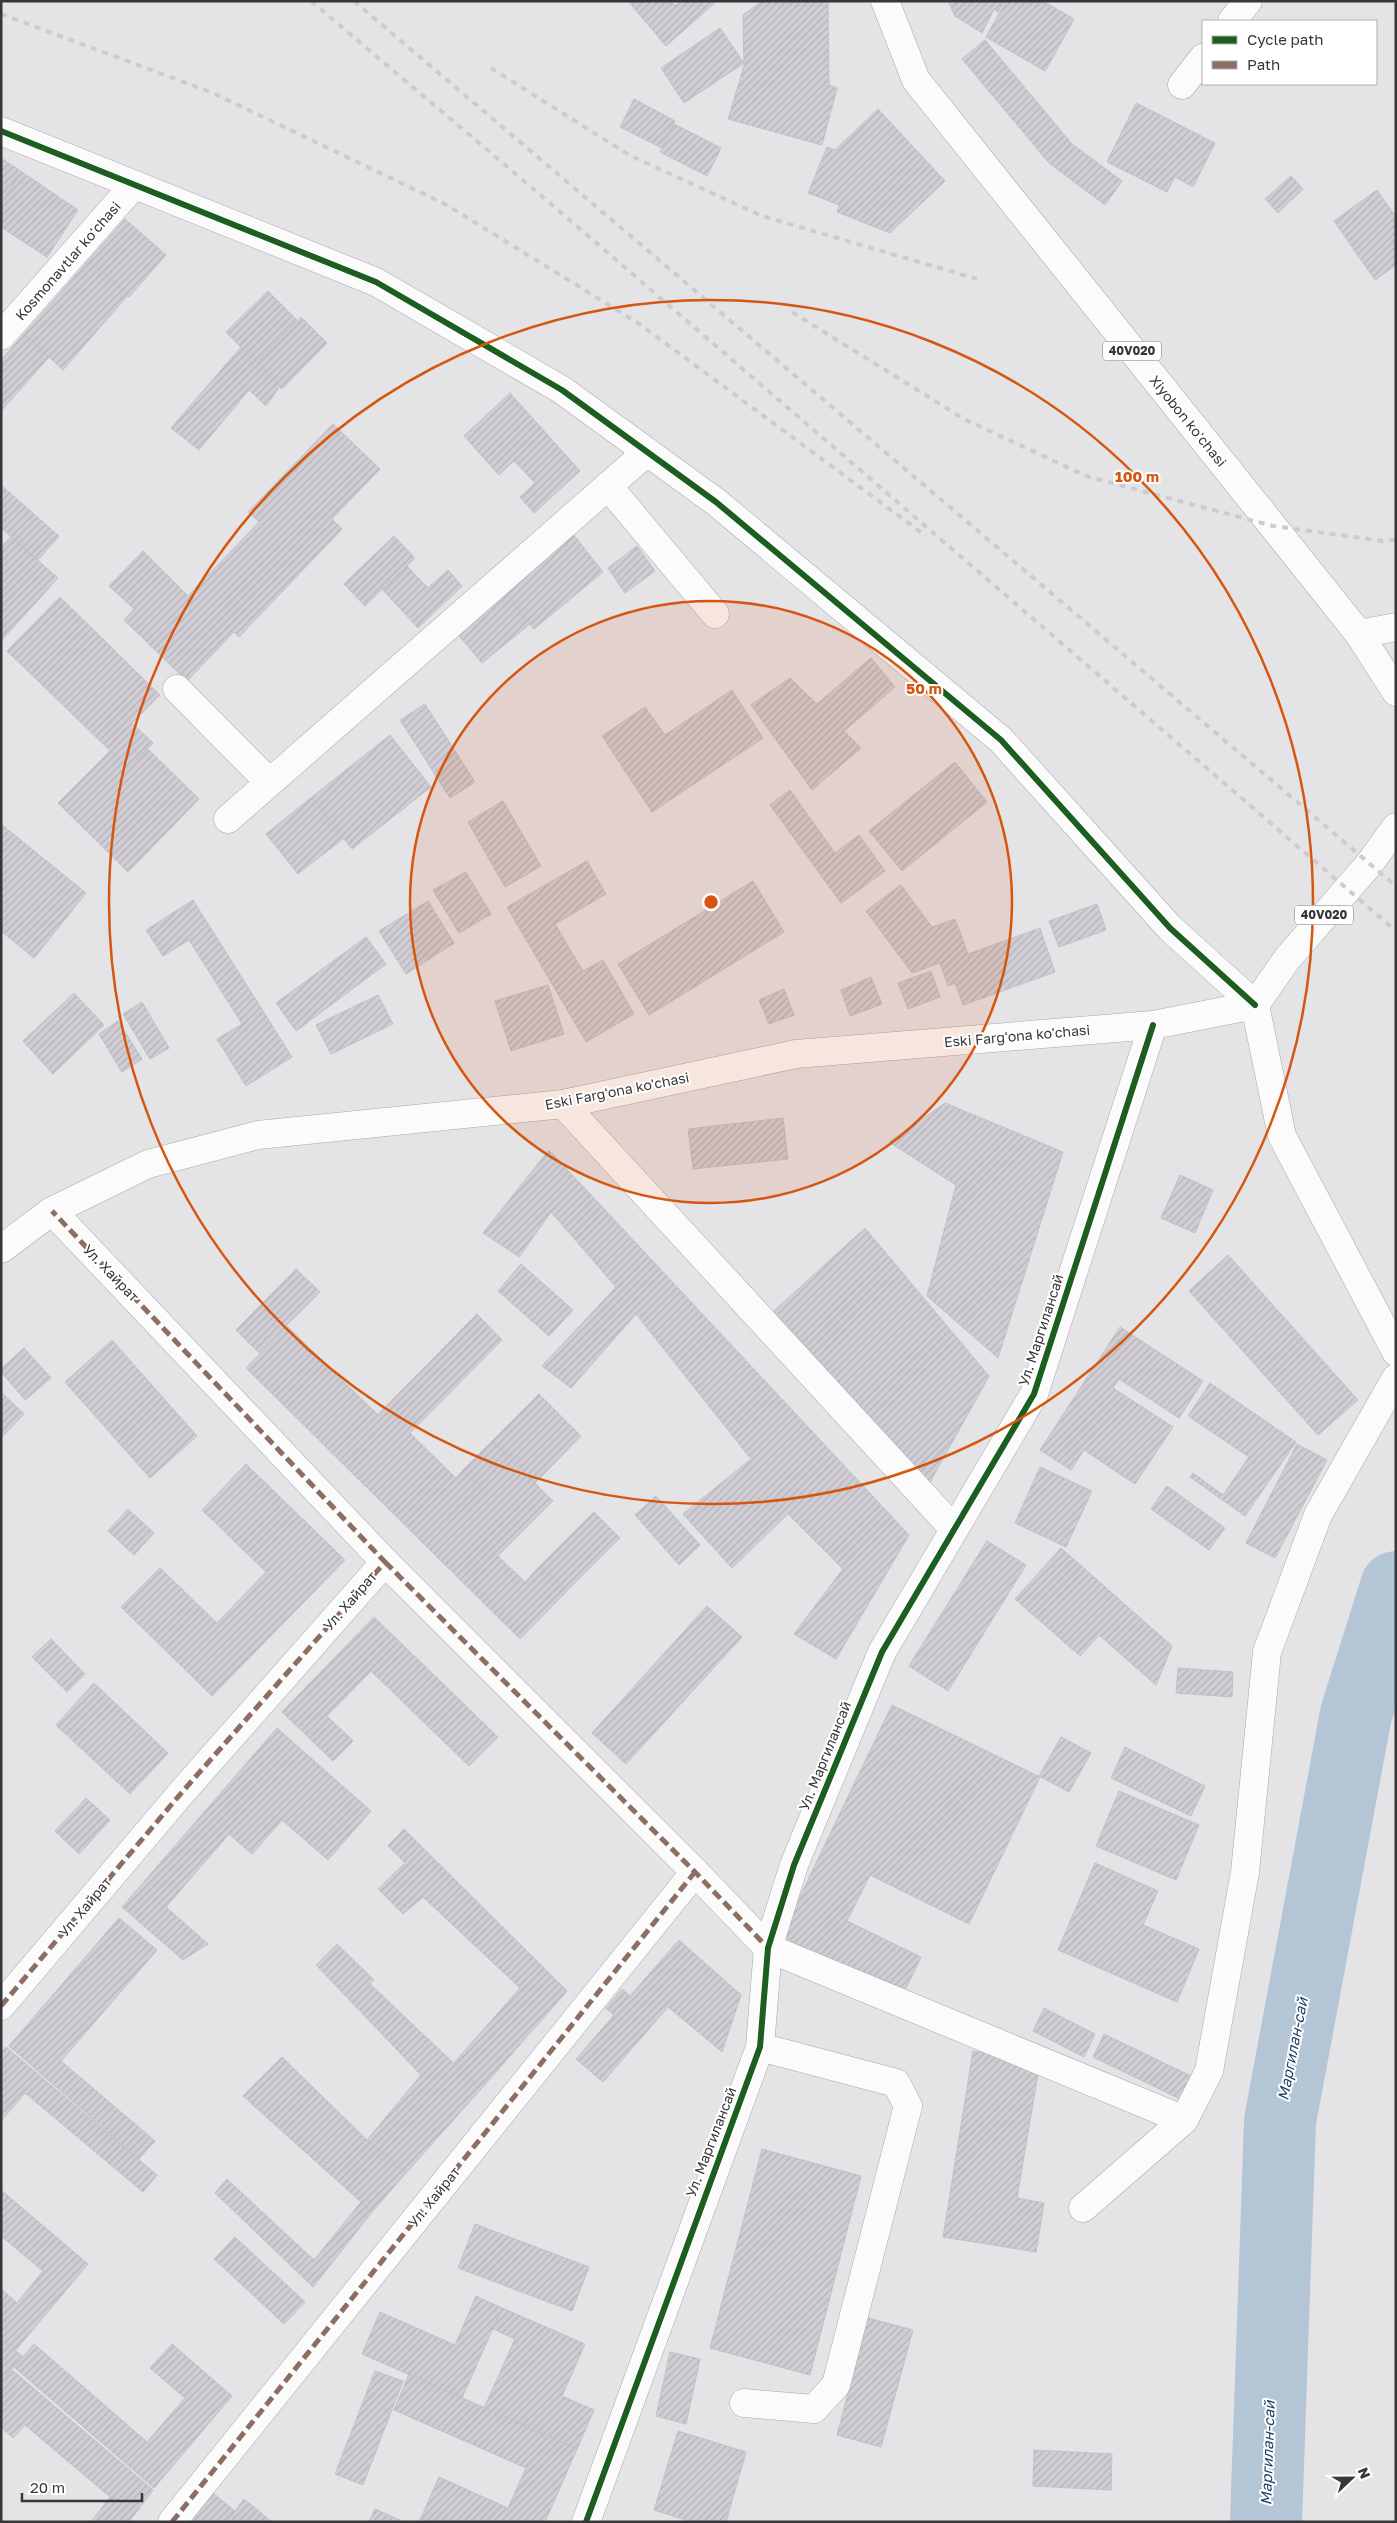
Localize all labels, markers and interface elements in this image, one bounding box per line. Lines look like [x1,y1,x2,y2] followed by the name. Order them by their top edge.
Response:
[1202,20,1377,85] legend
[1247,30,1323,48] text: Cycle path
[1247,55,1280,73] text: Path
[11,198,124,324] street label: Kosmonavtlar koʻchasi
[1103,342,1161,361] road number: 40V020
[1146,372,1230,470] street label: Xiyobon koʻchasi
[1115,467,1159,485] text: 100 m
[906,679,942,697] text: 50 m
[702,893,720,911] centre of rings
[1295,906,1353,924] road number: 40V020
[943,1021,1091,1050] street label: Eski Farg'ona ko'chasi
[543,1068,690,1113] street label: Eski Farg'ona ko'chasi
[80,1241,143,1305] street label: Ул. Хайрат
[1014,1272,1067,1388] street label: Ул. Маргилансай
[319,1567,380,1634] street label: Ул. Хайрат
[795,1699,854,1813] street label: Ул. Маргилансай
[55,1873,115,1940] street label: Ул. Хайрат
[1273,1995,1311,2102] water label: Маргилан-сай
[682,2084,739,2199] street label: Ул. Маргилансай
[404,2163,463,2230] street label: Ул. Хайрат
[1256,2400,1278,2506] water label: Маргилан-сай
[1327,2453,1377,2503] north arrow
[1355,2465,1374,2481] text: N
[22,2470,142,2502] scale bar
[30,2478,65,2496] text: 20 m

